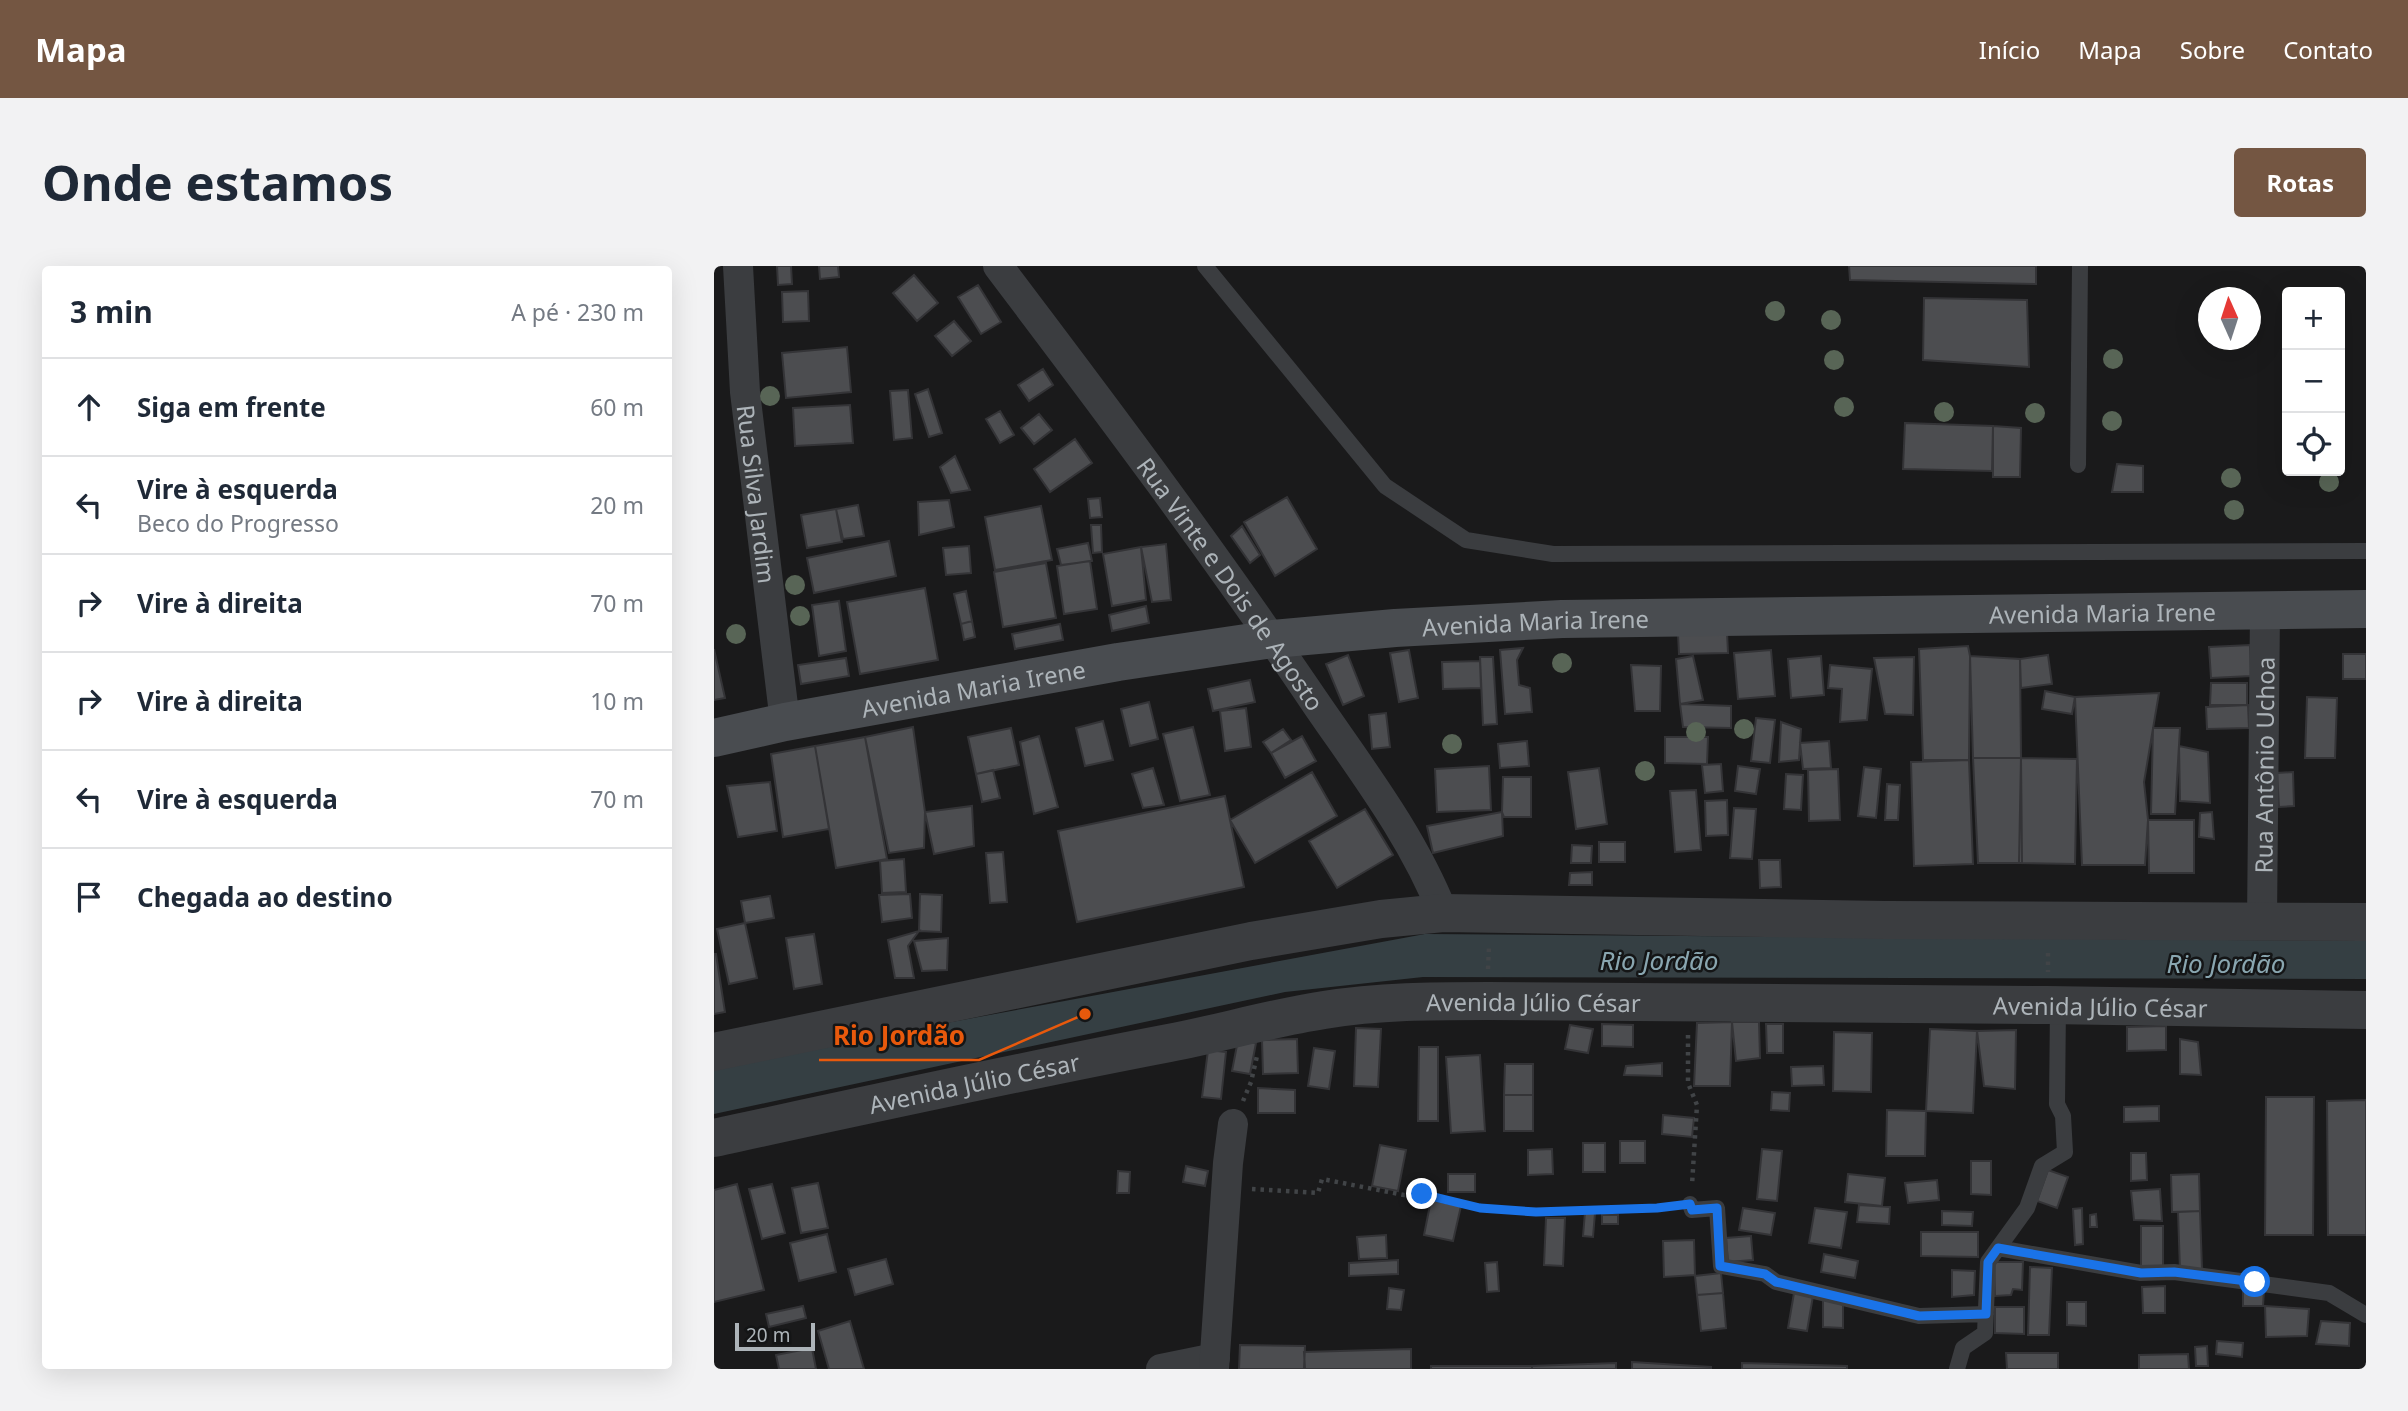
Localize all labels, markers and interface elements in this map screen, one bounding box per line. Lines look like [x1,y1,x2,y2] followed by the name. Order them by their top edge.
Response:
[35,27,127,72] text: Mapa
[1979,33,2040,66] text: Início
[2078,33,2142,66] text: Mapa
[2180,33,2245,66] text: Sobre
[2283,33,2373,66] text: Contato
[2234,148,2366,217] button: Rotas
[42,149,393,215] text: Onde estamos
[2198,287,2261,350] north arrow
[2282,287,2345,476] map controls
[2282,287,2345,350] button: +
[70,291,153,332] text: 3 min
[511,296,644,328] text: A pé · 230 m
[2282,350,2345,413] button: −
[70,388,108,426] icon: ahead
[137,389,326,425] text: Siga em frente
[590,391,644,423] text: 60 m
[730,403,785,585] street label: Rua Silva Jardim
[2282,413,2345,476] button: locate
[1130,450,1332,717] street label: Rua Vinte e Dois de Agosto
[137,471,338,507] text: Vire à esquerda
[70,486,108,524] icon: left
[590,489,644,521] text: 20 m
[137,507,339,539] text: Beco do Progresso
[70,584,108,622] icon: right
[137,585,303,621] text: Vire à direita
[590,587,644,619] text: 70 m
[1989,594,2216,630] street label: Avenida Maria Irene
[1421,601,1649,643] street label: Avenida Maria Irene
[858,652,1088,724] street label: Avenida Maria Irene
[2246,657,2281,873] street label: Rua Antônio Uchoa
[70,682,108,720] icon: right
[137,683,303,719] text: Vire à direita
[590,685,644,717] text: 10 m
[70,780,108,818] icon: left
[137,781,338,817] text: Vire à esquerda
[590,783,644,815] text: 70 m
[70,878,108,916] icon: arrive
[137,879,393,915] text: Chegada ao destino
[1599,942,1719,978] water label: Rio Jordão
[2166,945,2286,981] water label: Rio Jordão
[1426,984,1641,1019] street label: Avenida Júlio César
[1993,988,2208,1024] street label: Avenida Júlio César
[819,1013,979,1060] callout: Rio Jordão
[833,1017,965,1053] text: Rio Jordão
[866,1044,1083,1121] street label: Avenida Júlio César
[1406,1178,1437,1209] route end
[2239,1266,2270,1297] route start
[735,1320,816,1352] scale bar
[746,1322,790,1348] text: 20 m

